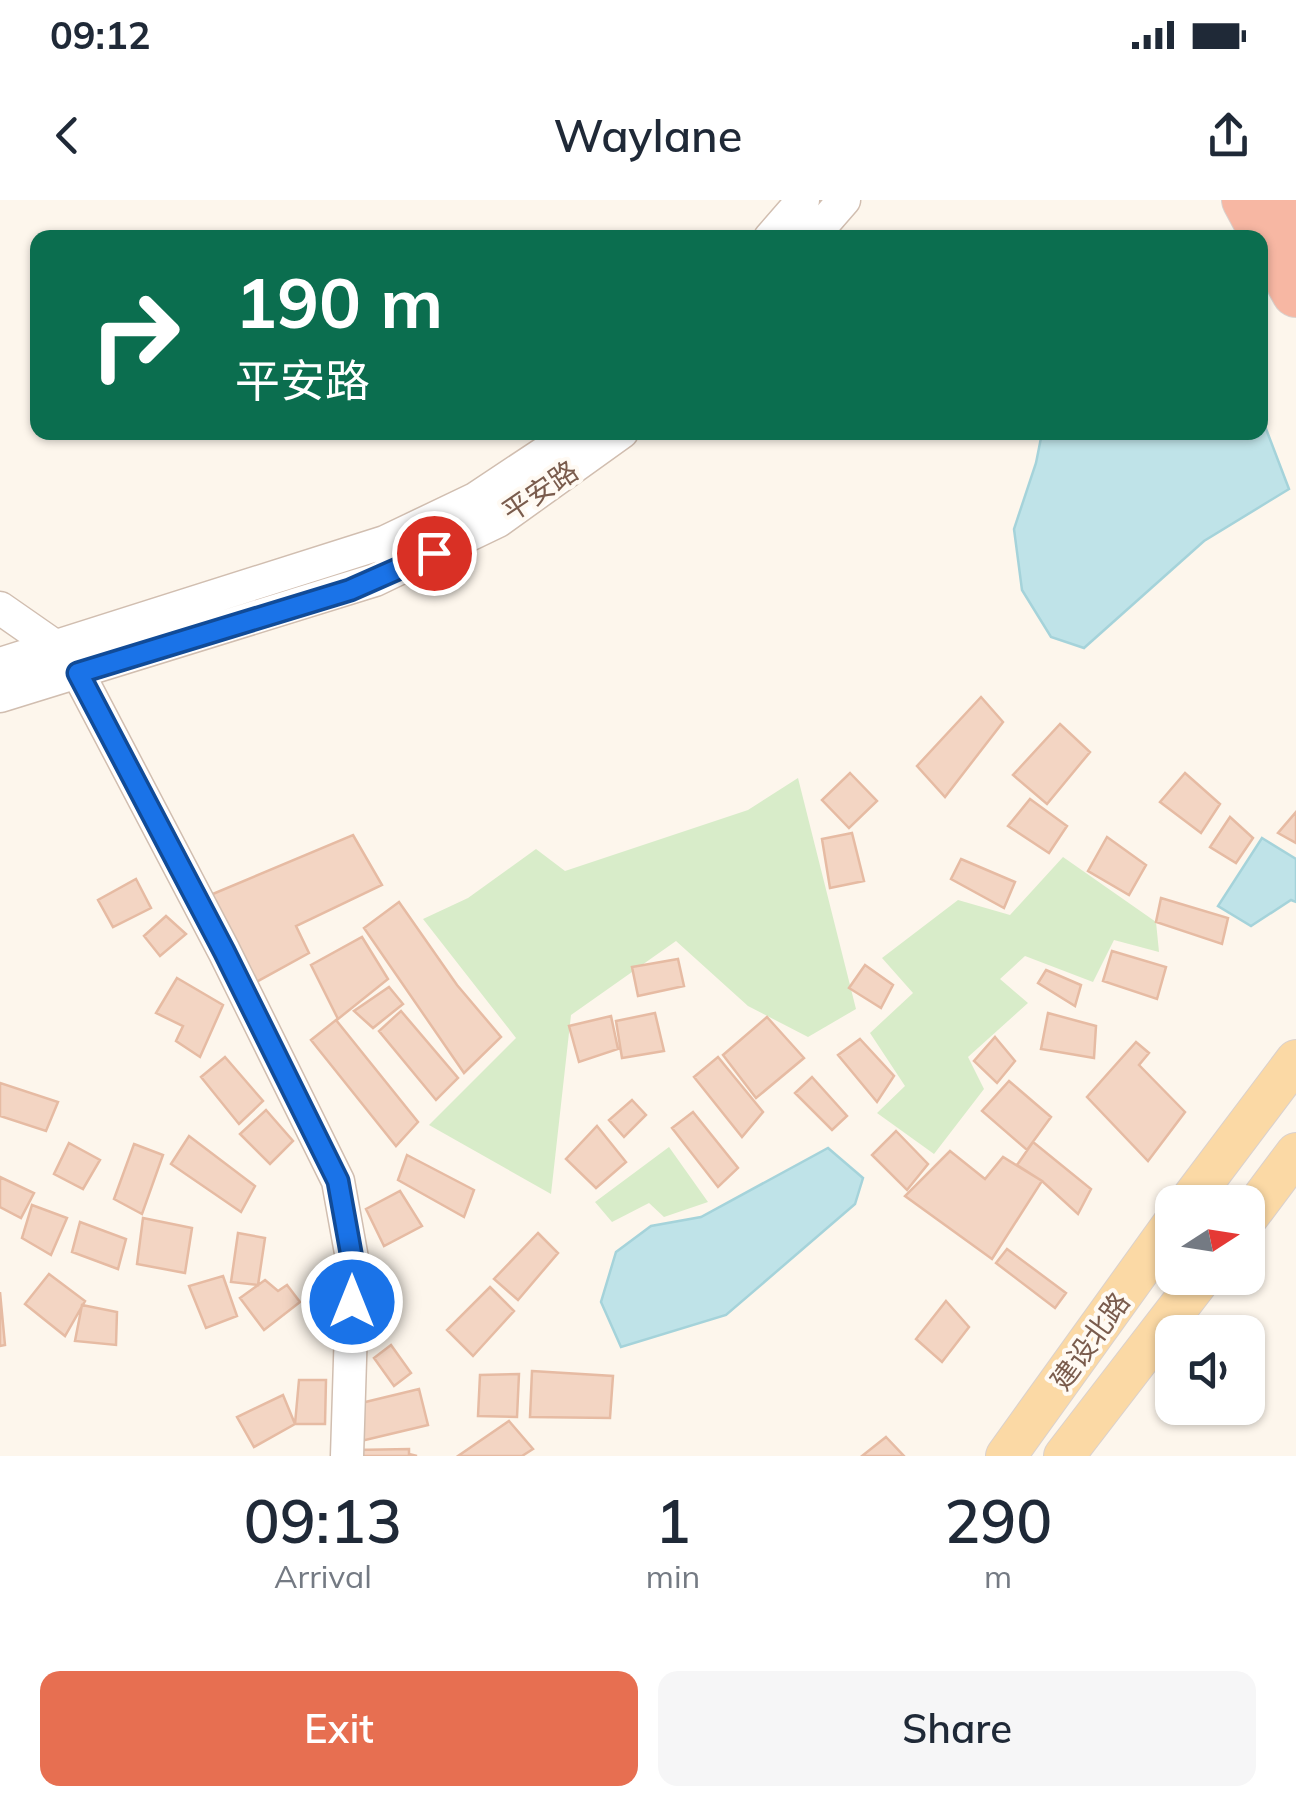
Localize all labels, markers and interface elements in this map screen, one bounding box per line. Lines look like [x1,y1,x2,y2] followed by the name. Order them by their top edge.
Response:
[50,11,151,59] text: 09:12
[554,107,742,163] text: Waylane
[40,108,95,163] icon: back
[1201,108,1256,163] icon: share
[235,258,443,346] text: 190 m
[70,270,200,400] icon: right
[235,352,370,408] text: 平安路
[495,453,584,529] street label: 平安路
[392,511,477,596] pin
[407,526,462,581] icon: arrive
[1155,1185,1265,1295] north arrow
[1155,1185,1265,1425] map controls
[300,1250,404,1354] position arrow
[1043,1285,1137,1396] street label: 建设北路
[1155,1315,1265,1425] button: sound
[244,1483,402,1558] text: 09:13
[655,1483,691,1558] text: 1
[944,1483,1052,1558] text: 290
[274,1556,372,1596] text: Arrival
[646,1556,700,1596] text: min
[984,1556,1012,1596] text: m
[40,1671,638,1786] button: Exit
[658,1671,1256,1786] button: Share

